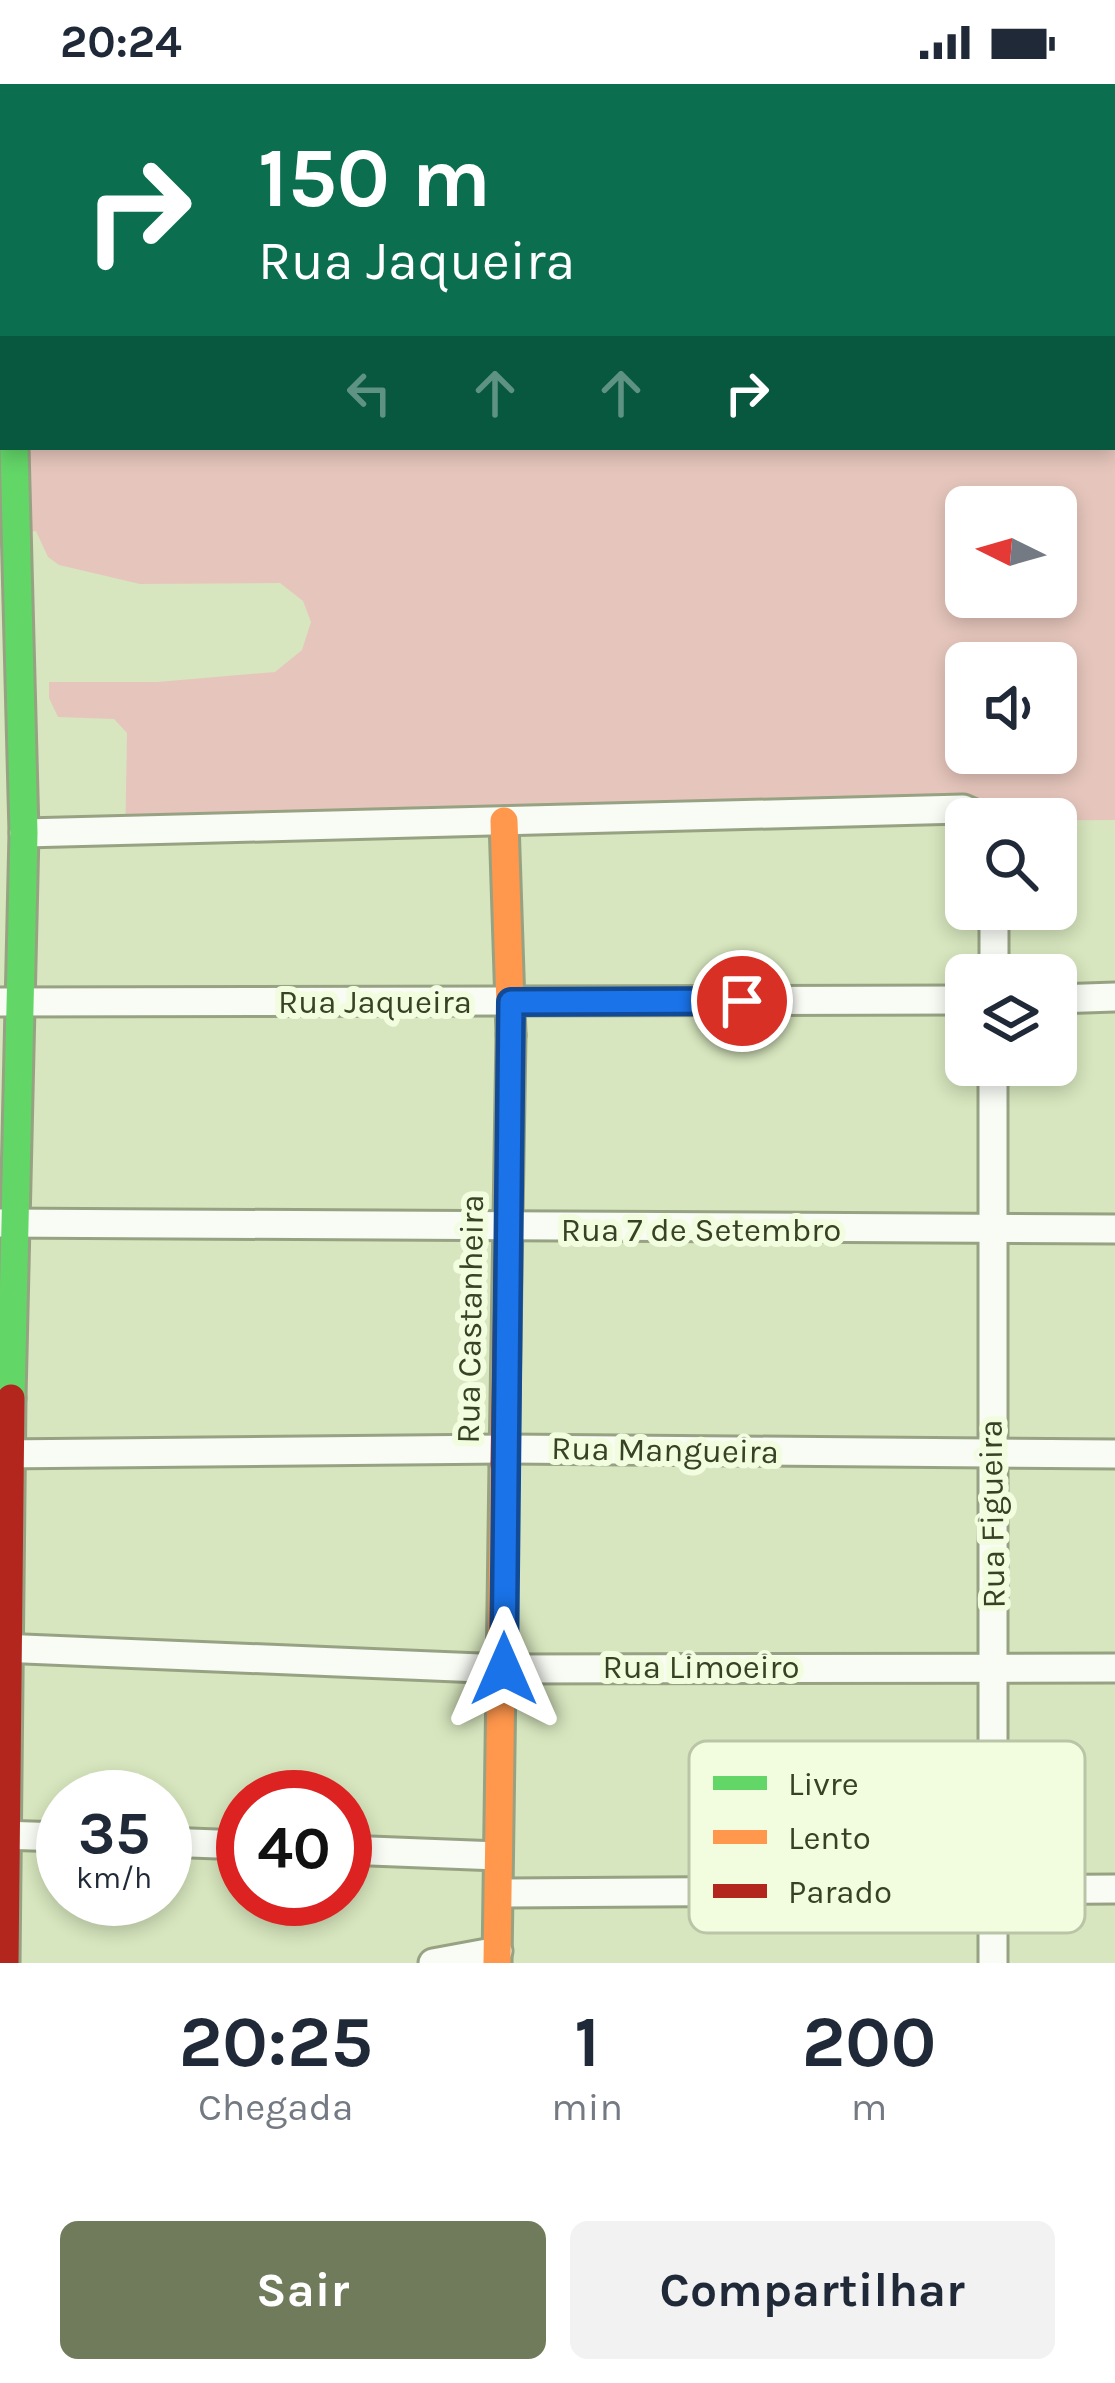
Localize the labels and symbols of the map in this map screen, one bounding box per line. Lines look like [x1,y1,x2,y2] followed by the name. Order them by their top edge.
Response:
[945,486,1077,618] north arrow
[691,950,793,1052] pin
[278,983,472,1021] street label: Rua Jaqueira
[449,1194,491,1444] street label: Rua Castanheira
[561,1211,841,1249] street label: Rua 7 de Setembro
[971,1419,1013,1609] street label: Rua Figueira
[551,1429,779,1471] street label: Rua Mangueira
[441,1606,567,1732] position arrow
[602,1648,800,1686] street label: Rua Limoeiro
[689,1741,1085,1933] legend
[788,1765,859,1803] text: Livre
[216,1770,372,1926] speed limit sign: 40
[788,1819,871,1857] text: Lento
[788,1873,892,1911] text: Parado

